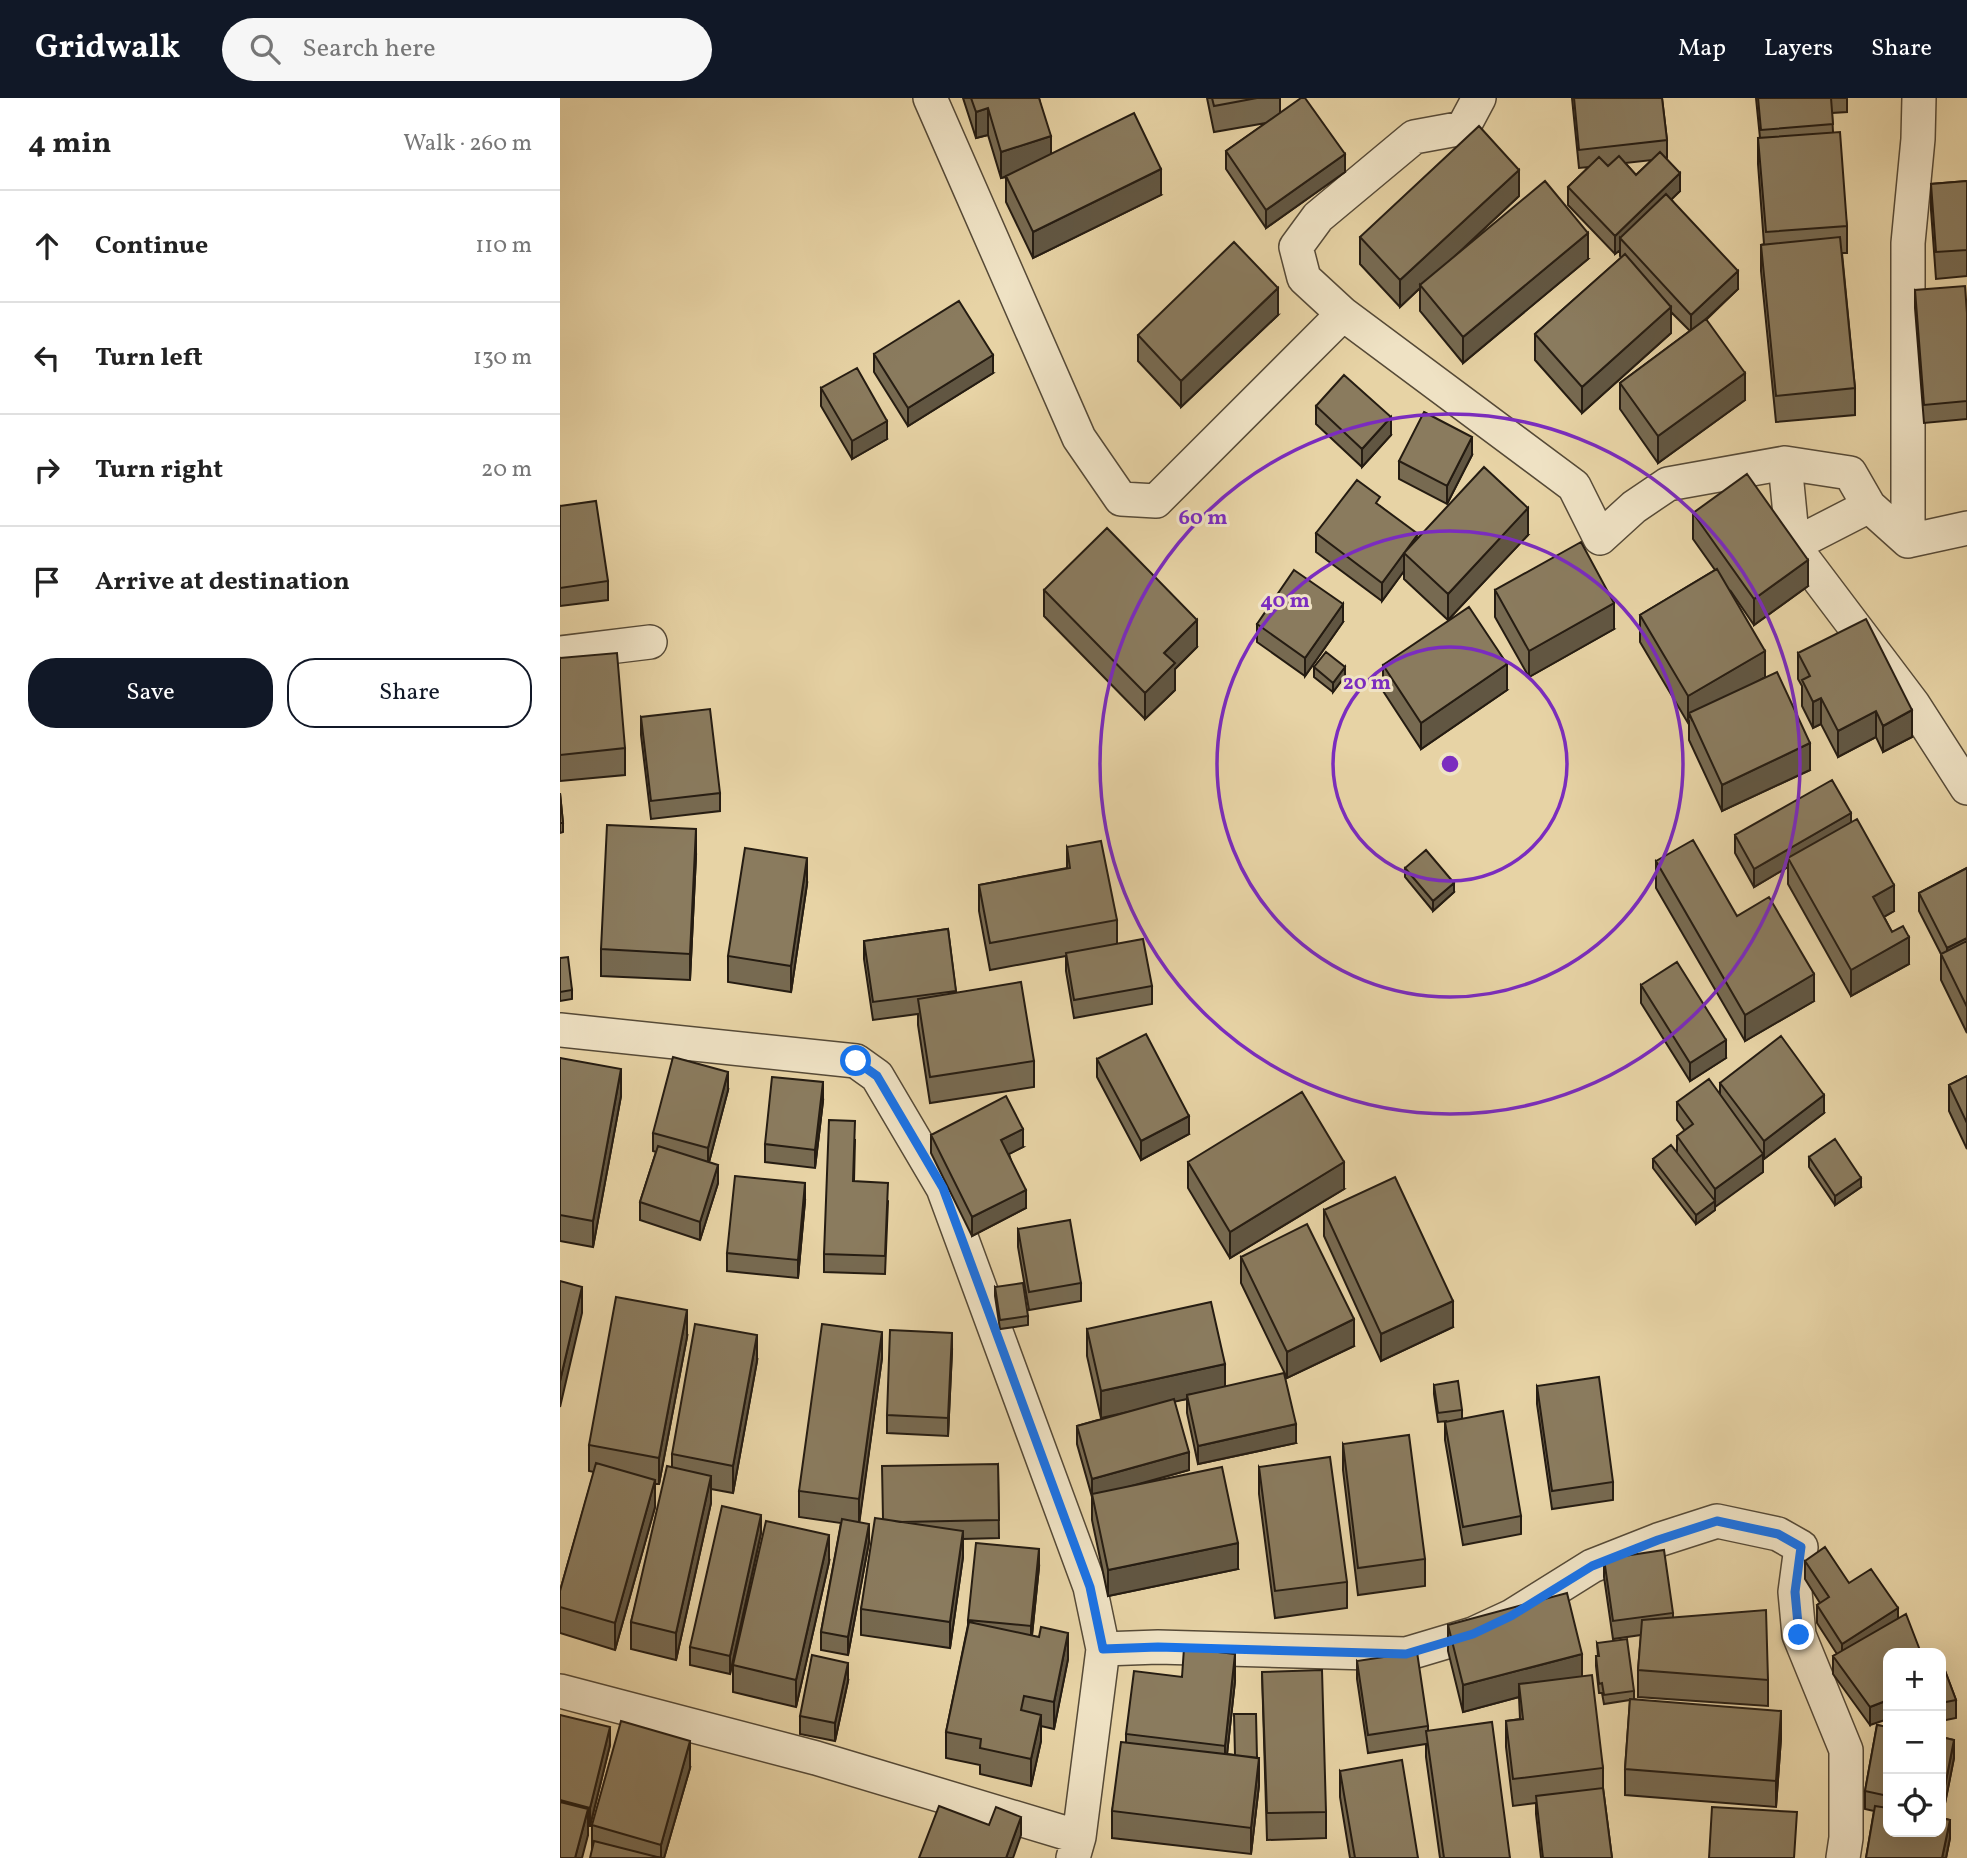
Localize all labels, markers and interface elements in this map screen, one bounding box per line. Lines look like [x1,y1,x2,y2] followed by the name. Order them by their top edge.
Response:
[222,18,712,81] search box
[35,26,180,72] text: Gridwalk
[246,30,284,68] icon: search
[302,31,436,67] text: Search here
[1678,32,1726,66] text: Map
[1764,32,1833,66] text: Layers
[1871,32,1932,66] text: Share
[28,123,112,165] text: 4 min
[403,128,532,160] text: Walk · 260 m
[28,227,66,265] icon: ahead
[95,228,208,264] text: Continue
[475,230,532,262] text: 110 m
[28,339,66,377] icon: left
[95,340,203,376] text: Turn left
[473,342,532,374] text: 130 m
[28,451,66,489] icon: right
[95,452,223,488] text: Turn right
[481,454,532,486] text: 20 m
[1179,504,1227,533] text: 60 m
[28,563,66,601] icon: arrive
[95,564,350,600] text: Arrive at destination
[1260,587,1310,616] text: 40 m
[28,658,273,728] button: Save
[287,658,532,728] button: Share
[1343,669,1391,698] text: 20 m
[1438,752,1462,776] centre of rings
[840,1045,871,1076] route start
[1783,1619,1814,1650] route end
[1883,1648,1946,1837] map controls
[1883,1648,1946,1711] button: +
[1883,1711,1946,1774] button: −
[1883,1774,1946,1837] button: locate

